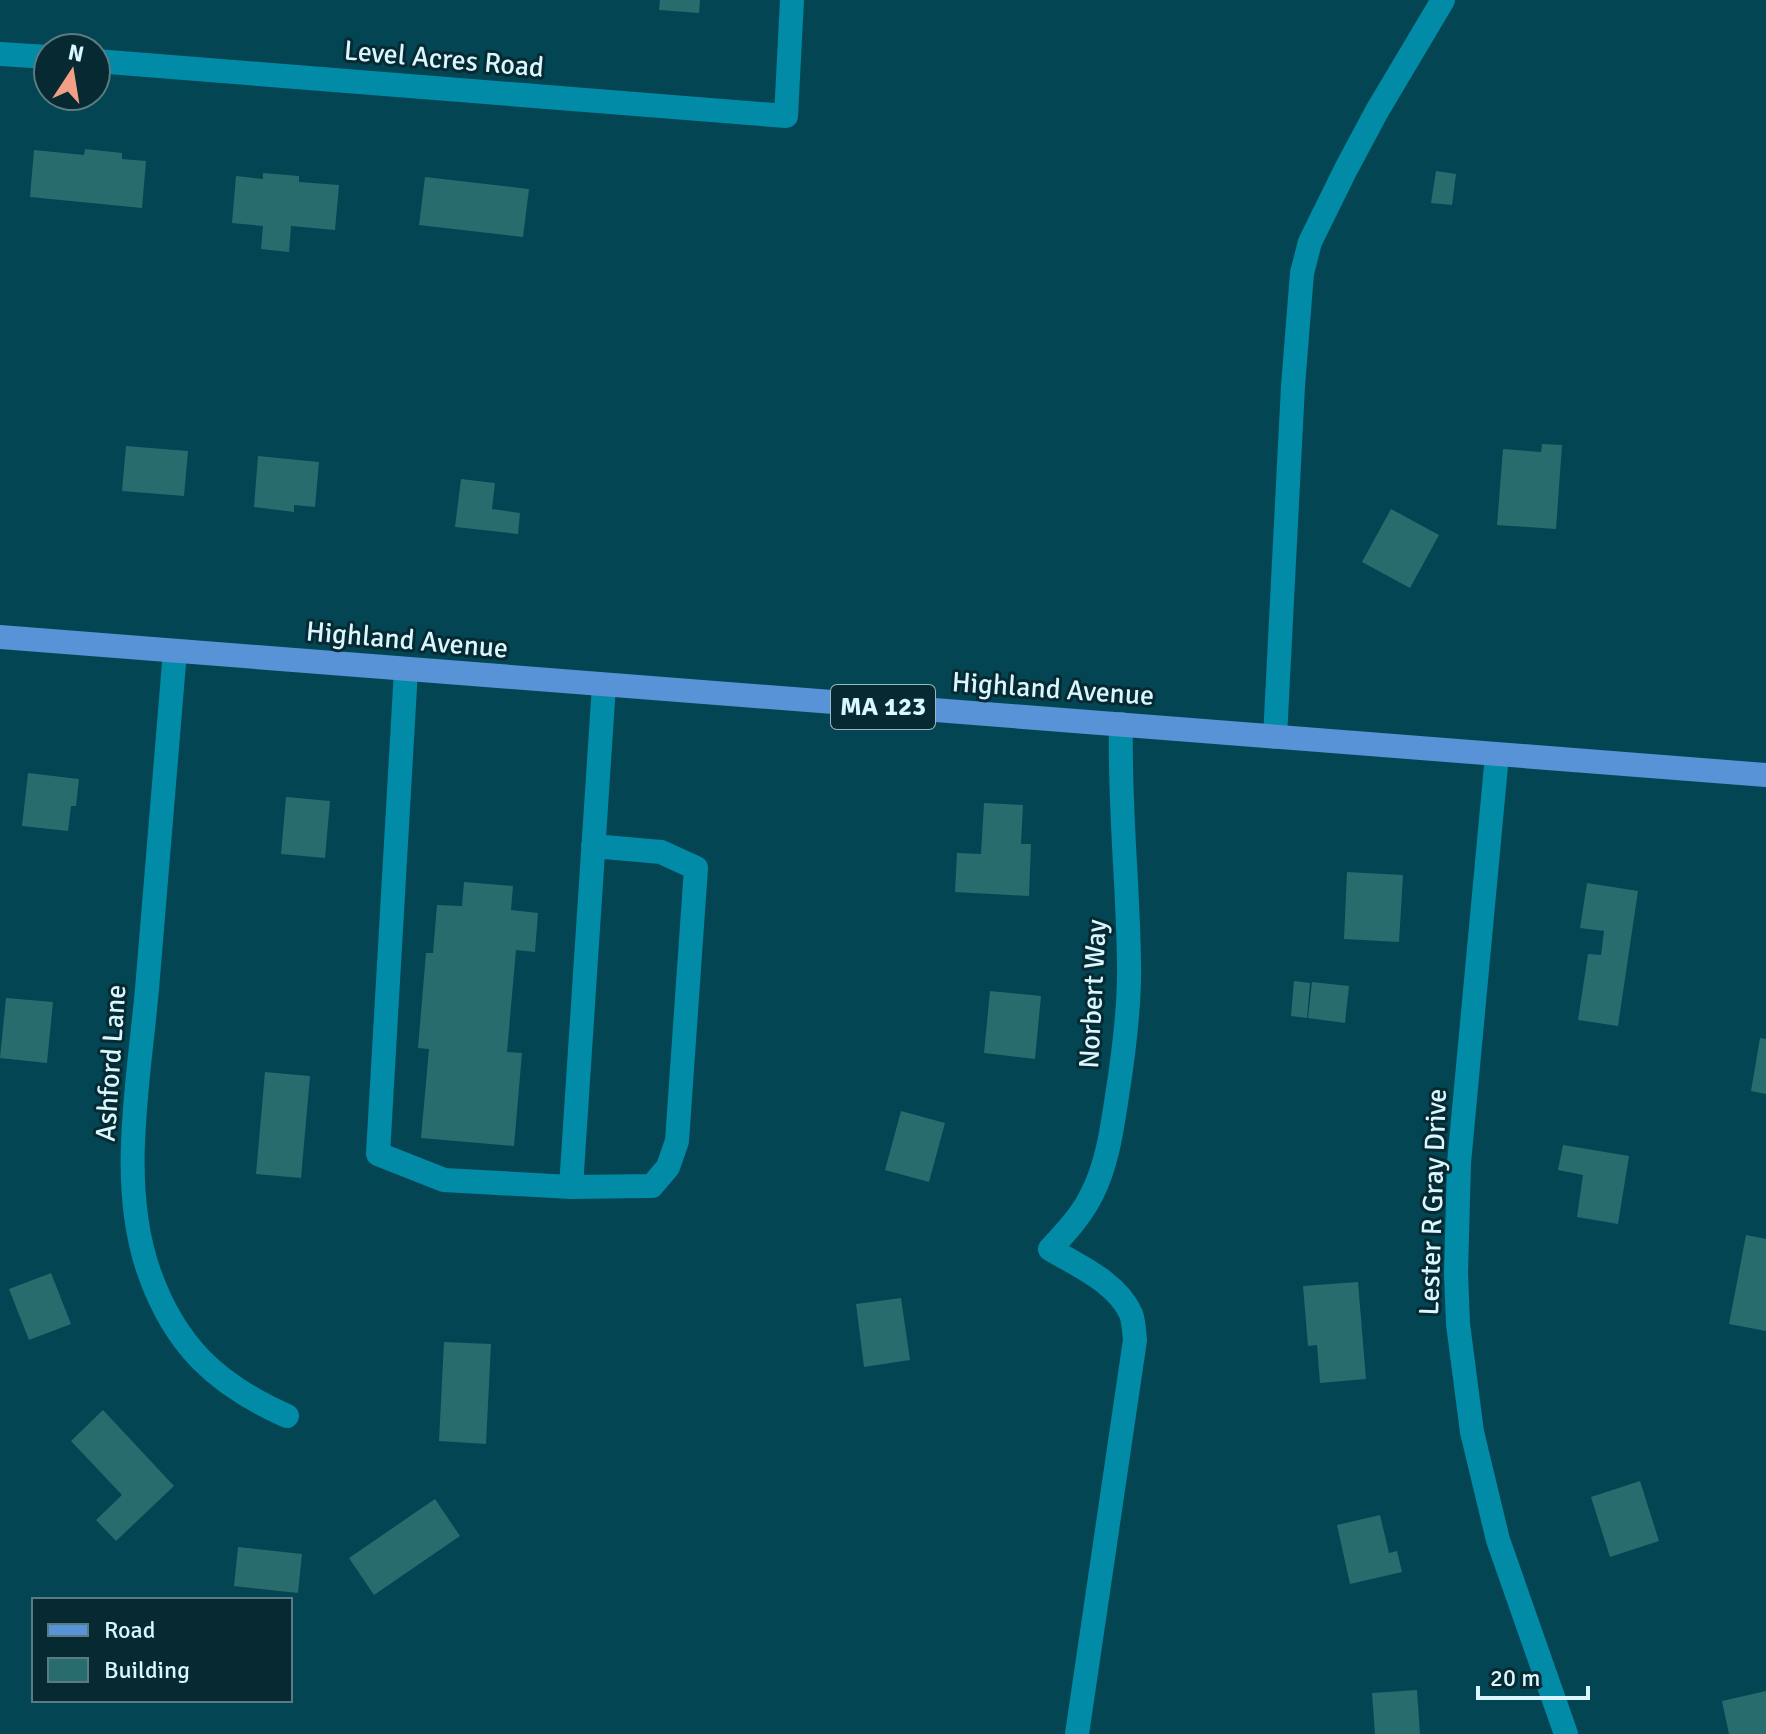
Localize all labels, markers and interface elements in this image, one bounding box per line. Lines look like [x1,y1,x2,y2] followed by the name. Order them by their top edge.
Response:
[32,32,112,112] north arrow
[343,33,545,85] street label: Level Acres Road
[66,38,86,68] text: N
[304,614,510,666] street label: Highland Avenue
[951,665,1155,713] street label: Highland Avenue
[831,685,935,729] road number: MA 123
[1072,919,1114,1069] street label: Norbert Way
[89,983,133,1143] street label: Ashford Lane
[1412,1088,1454,1316] street label: Lester R Gray Drive
[32,1598,292,1702] legend
[104,1615,155,1645] text: Road
[1478,1650,1588,1700] scale bar
[104,1655,190,1685] text: Building
[1490,1663,1540,1693] text: 20 m

